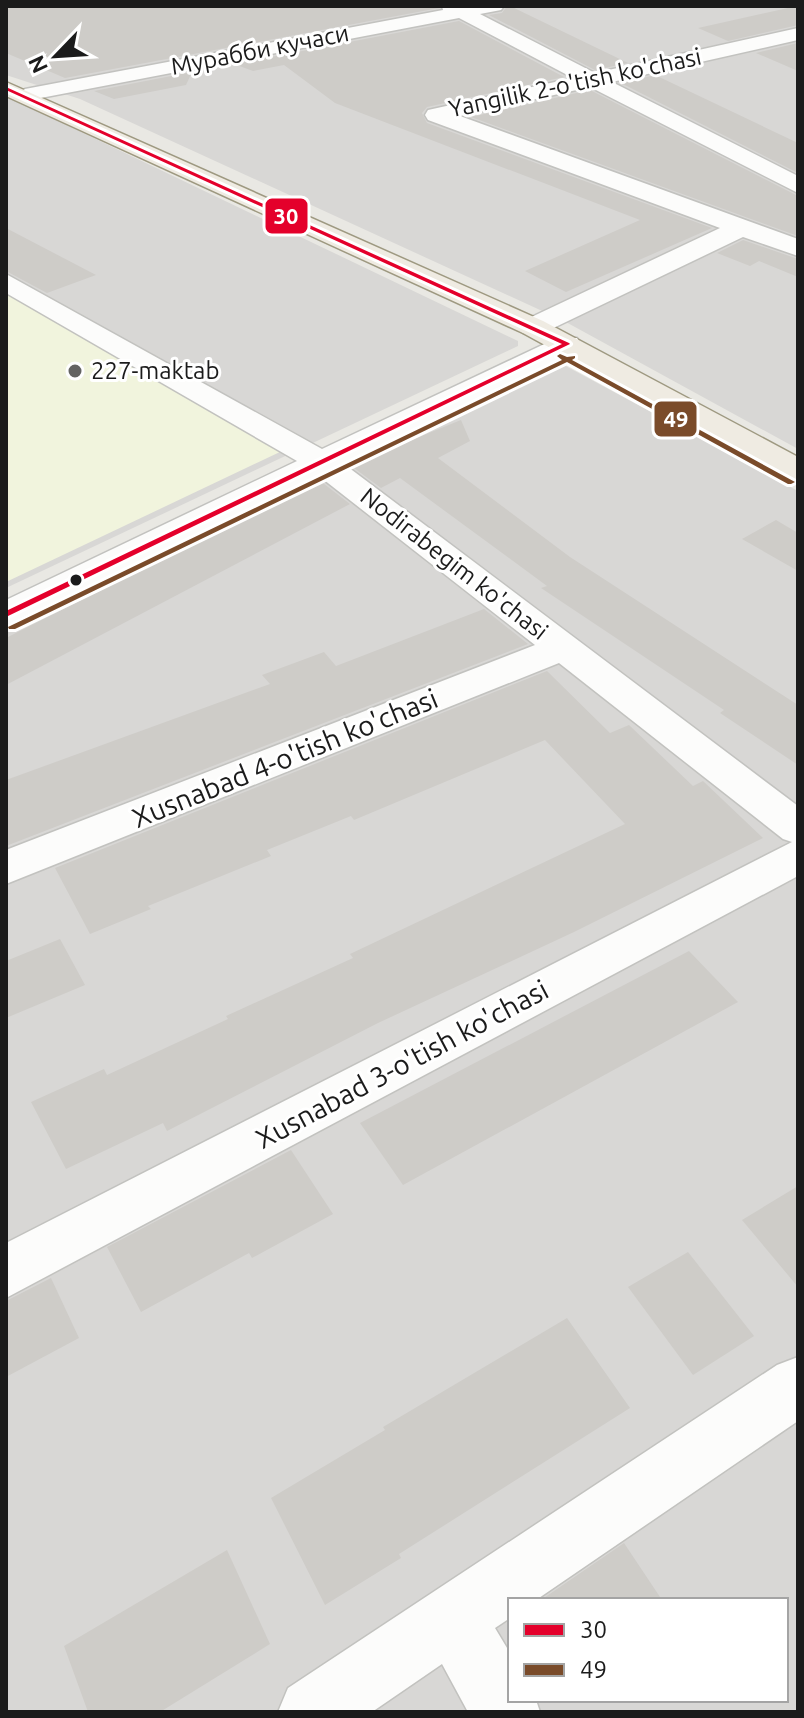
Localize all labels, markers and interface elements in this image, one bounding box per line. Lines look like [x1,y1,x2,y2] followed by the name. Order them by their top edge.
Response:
[16,16,96,96] north arrow
[169,19,351,80] street label: Мурабби кучаси
[446,43,704,122] street label: Yangilik 2-o'tish ko'chasi
[23,52,52,77] text: N
[264,197,309,235] line badge: 30
[274,203,298,228] text: 30
[91,357,219,384] place label: 227-maktab
[66,362,84,380] marker: 227-maktab
[653,400,698,438] line badge: 49
[664,406,688,431] text: 49
[355,482,553,645] street label: Nodirabegim ko'chasi
[68,572,84,588] unlabelled marker
[128,682,442,833] street label: Xusnabad 4-o'tish ko'chasi
[250,973,553,1154] street label: Xusnabad 3-o'tish ko'chasi
[508,1598,788,1702] legend
[580,1616,607,1643] text: 30
[580,1656,607,1683] text: 49

